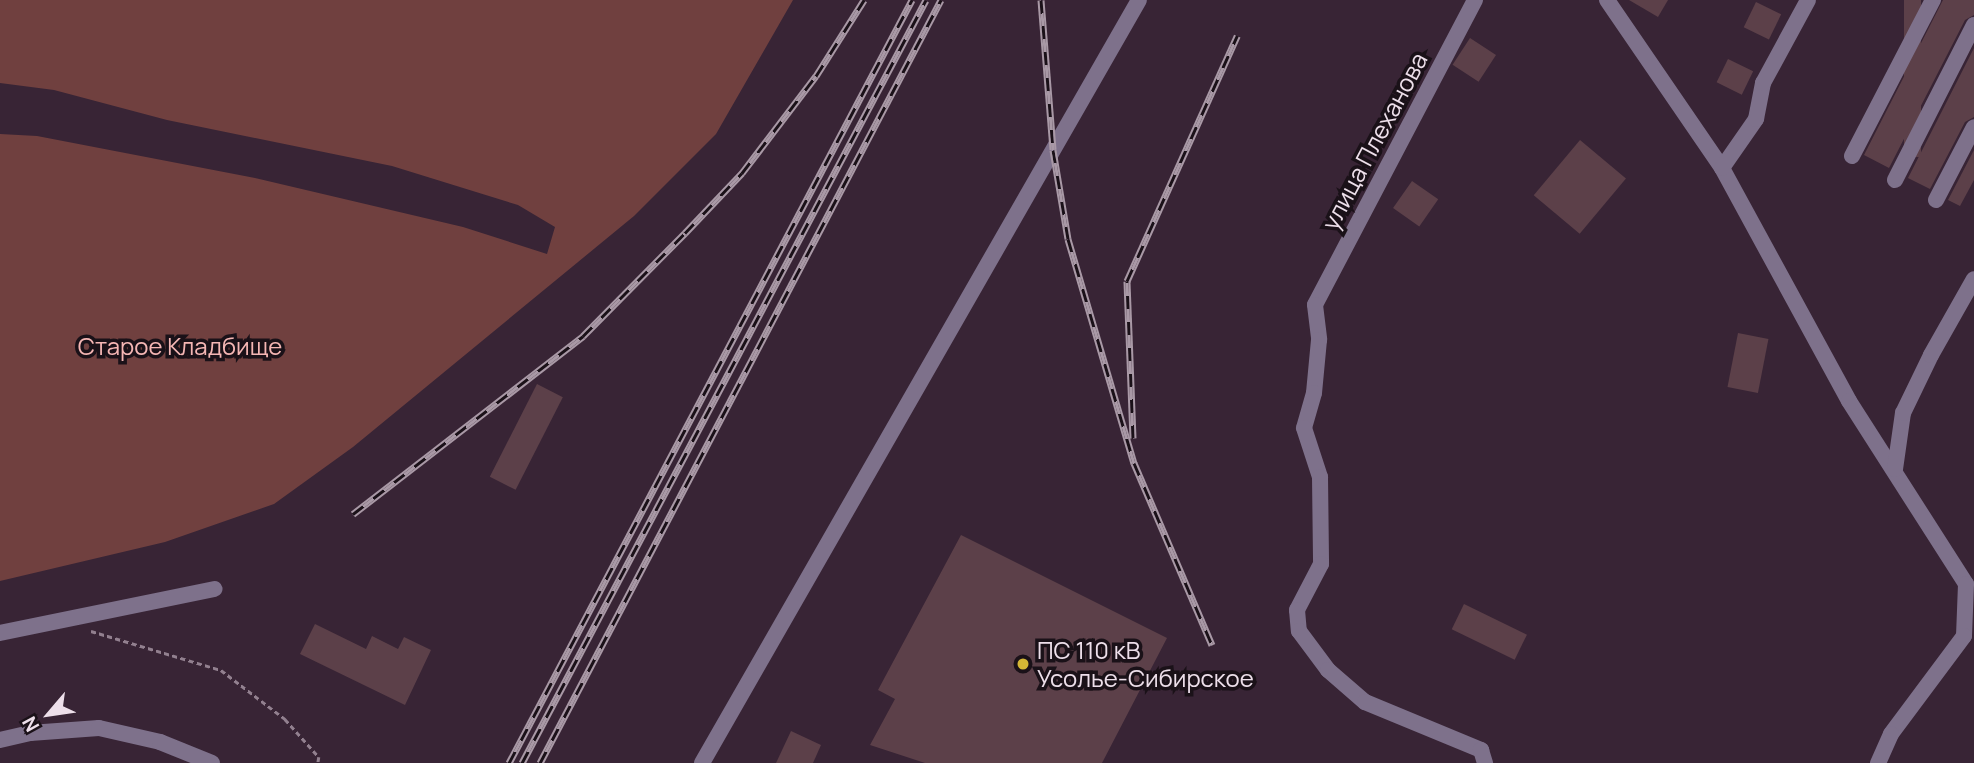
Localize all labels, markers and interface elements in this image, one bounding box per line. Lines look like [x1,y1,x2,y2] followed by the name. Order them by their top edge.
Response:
[1315,47,1433,235] street label: улица Плеханова
[78,332,282,360] park label: Старое Кладбище
[1037,636,1254,692] place label: ПС 110 кВ Усолье-Сибирское
[1015,656,1031,672] marker: ПС 110 кВ Усолье-Сибирское
[14,679,84,749] north arrow
[16,712,45,736] text: N

